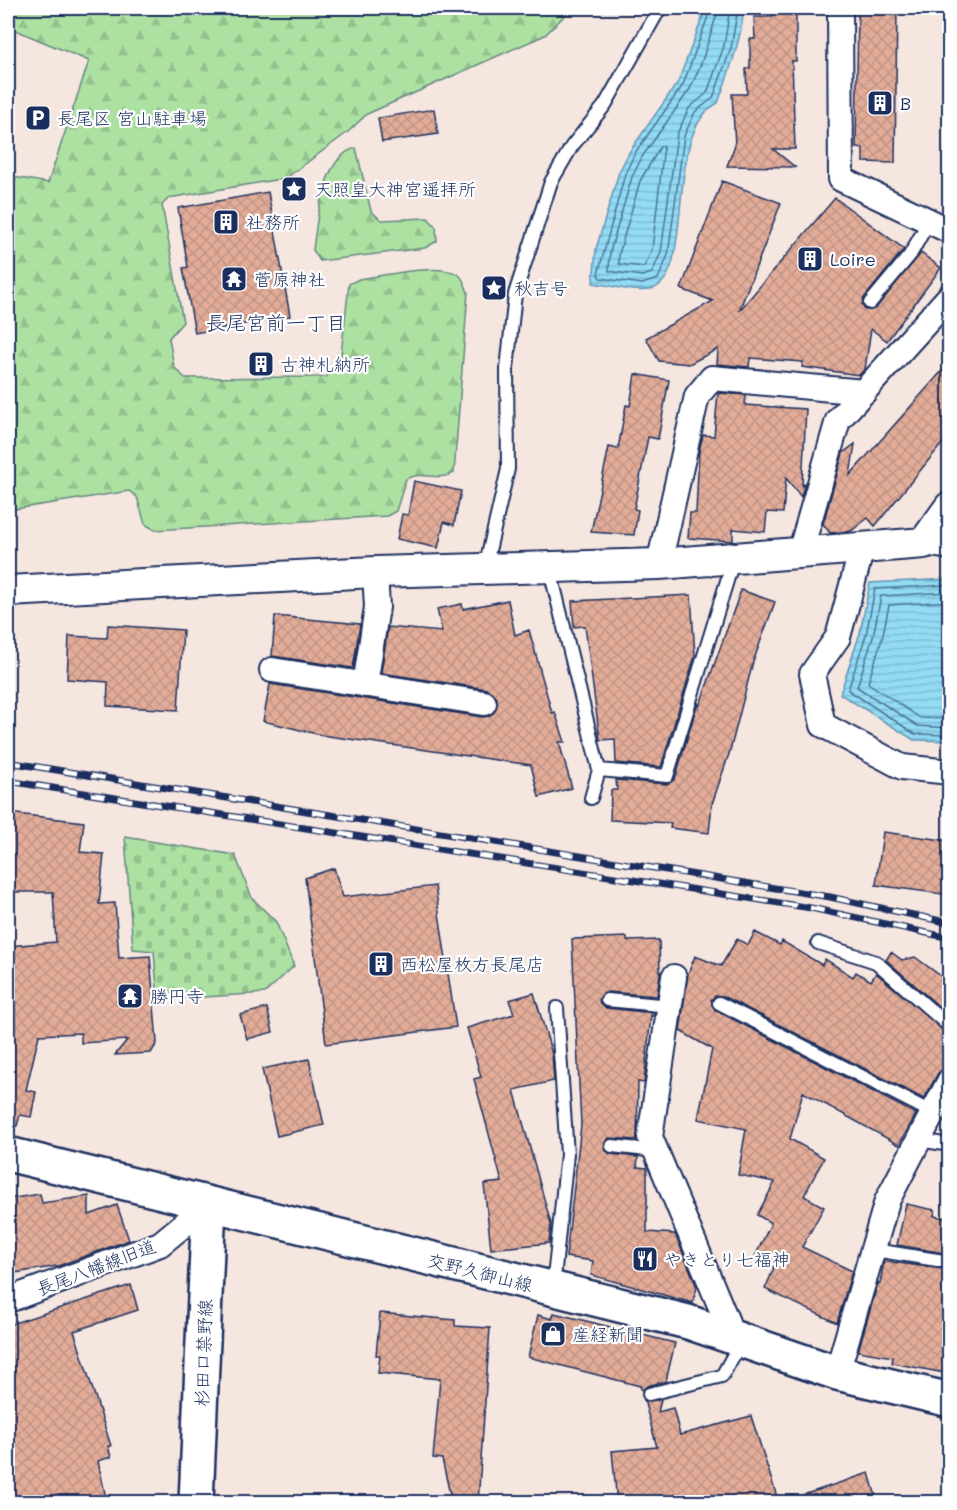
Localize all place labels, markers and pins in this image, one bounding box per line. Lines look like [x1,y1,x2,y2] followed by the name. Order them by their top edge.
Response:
[865,88,895,118] building icon: B
[900,91,911,115] place label: B
[23,103,53,133] parking icon: 長尾区 宮山駐車場
[57,106,207,130] place label: 長尾区 宮山駐車場
[279,174,309,204] place icon: 天照皇大神宮遥拝所
[314,177,476,201] place label: 天照皇大神宮遥拝所
[211,207,241,237] building icon: 社務所
[246,210,300,234] place label: 社務所
[795,244,825,274] building icon: Loire
[830,247,876,271] place label: Loire
[219,264,249,294] temple icon: 菅原神社
[254,267,326,291] place label: 菅原神社
[479,273,509,303] place icon: 秋吉号
[514,276,568,300] place label: 秋吉号
[246,349,276,379] building icon: 古神札納所
[280,352,370,376] place label: 古神札納所
[366,949,396,979] building icon: 西松屋枚方長尾店
[400,952,544,976] place label: 西松屋枚方長尾店
[115,981,145,1011] temple icon: 勝円寺
[150,984,204,1008] place label: 勝円寺
[630,1244,660,1274] restaurant icon: やきとり七福神
[664,1247,790,1271] place label: やきとり七福神
[538,1319,568,1349] shop icon: 産経新聞
[572,1322,644,1346] place label: 産経新聞

